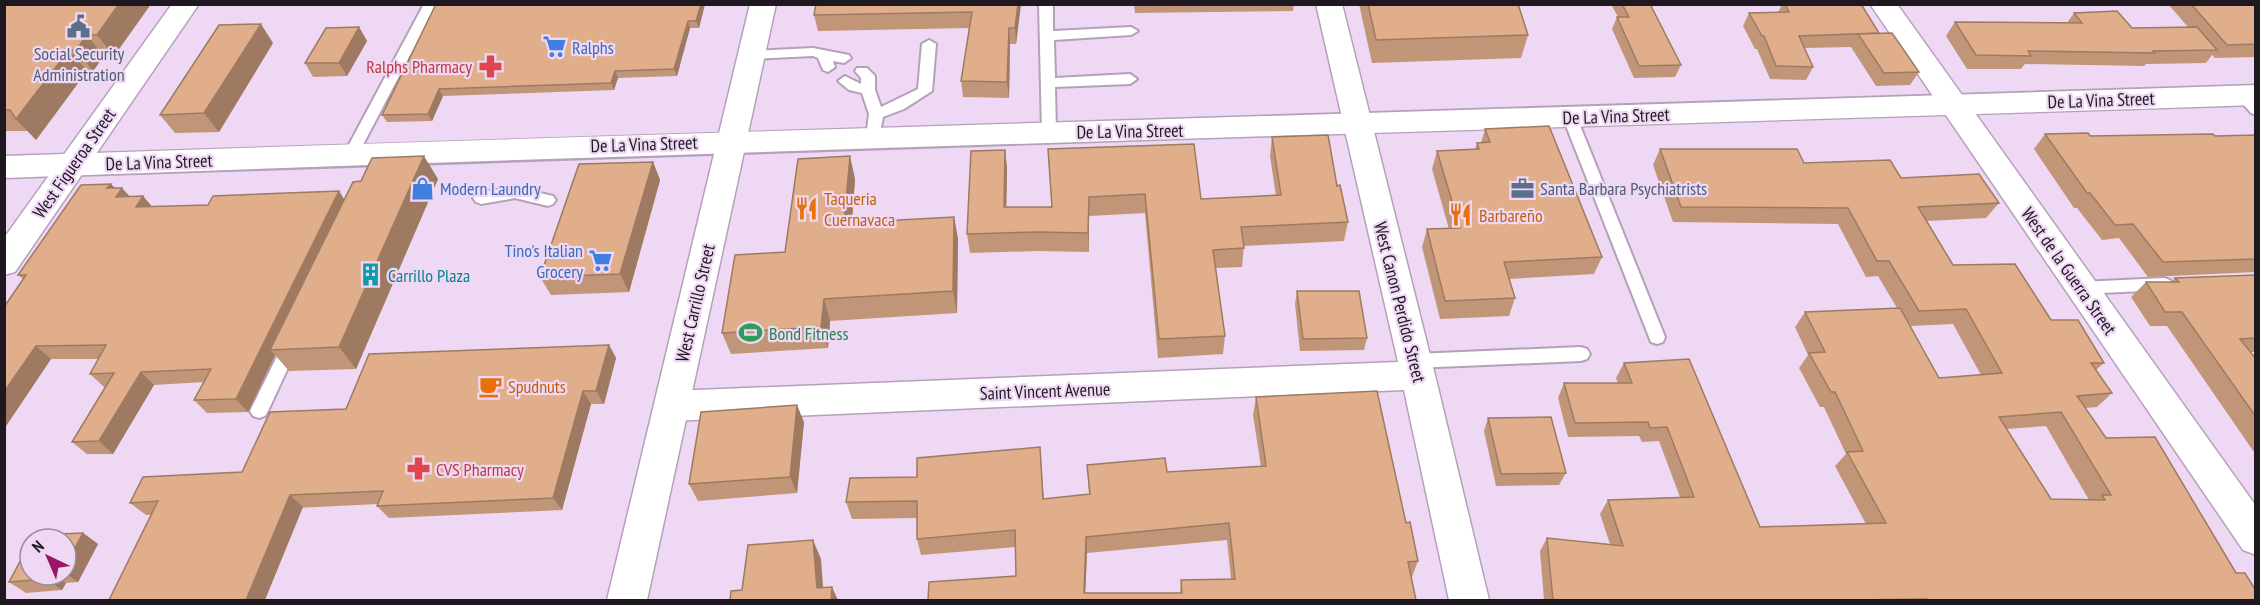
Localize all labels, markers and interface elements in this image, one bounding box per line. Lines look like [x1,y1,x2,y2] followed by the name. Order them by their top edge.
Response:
[66,14,92,40] public building icon: Social Security Administration
[541,34,567,60] supermarket icon: Ralphs
[572,36,614,59] place label: Ralphs
[33,42,125,86] place label: Social Security Administration
[477,53,503,79] pharmacy icon: Ralphs Pharmacy
[366,55,472,78] place label: Ralphs Pharmacy
[2047,87,2155,113] street label: De La Vina Street
[28,103,120,222] street label: West Figueroa Street
[1562,103,1670,129] street label: De La Vina Street
[1076,119,1184,143] street label: De La Vina Street
[590,131,698,157] street label: De La Vina Street
[105,149,213,175] street label: De La Vina Street
[409,175,435,201] shop icon: Modern Laundry
[1509,175,1535,201] office icon: Santa Barbara Psychiatrists
[440,177,541,200] place label: Modern Laundry
[1540,177,1707,200] place label: Santa Barbara Psychiatrists
[824,187,895,231] place label: Taqueria Cuernavaca
[793,195,819,221] restaurant icon: Taqueria Cuernavaca
[1448,202,1474,228] restaurant icon: Barbareño
[2016,203,2122,339] street label: West de la Guerra Street
[1479,204,1543,227] place label: Barbareño
[1369,219,1431,385] street label: West Canon Perdido Street
[504,239,583,283] place label: Tino's Italian Grocery
[670,242,720,364] street label: West Carrillo Street
[588,247,614,273] supermarket icon: Tino's Italian Grocery
[357,262,383,288] building icon: Carrillo Plaza
[388,264,470,287] place label: Carrillo Plaza
[738,320,764,346] sports icon: Bond Fitness
[769,322,849,345] place label: Bond Fitness
[477,373,503,399] cafe icon: Spudnuts
[508,375,566,398] place label: Spudnuts
[979,377,1111,405] street label: Saint Vincent Avenue
[405,456,431,482] pharmacy icon: CVS Pharmacy
[436,458,524,481] place label: CVS Pharmacy
[18,527,78,587] north arrow
[28,536,48,556] text: N

